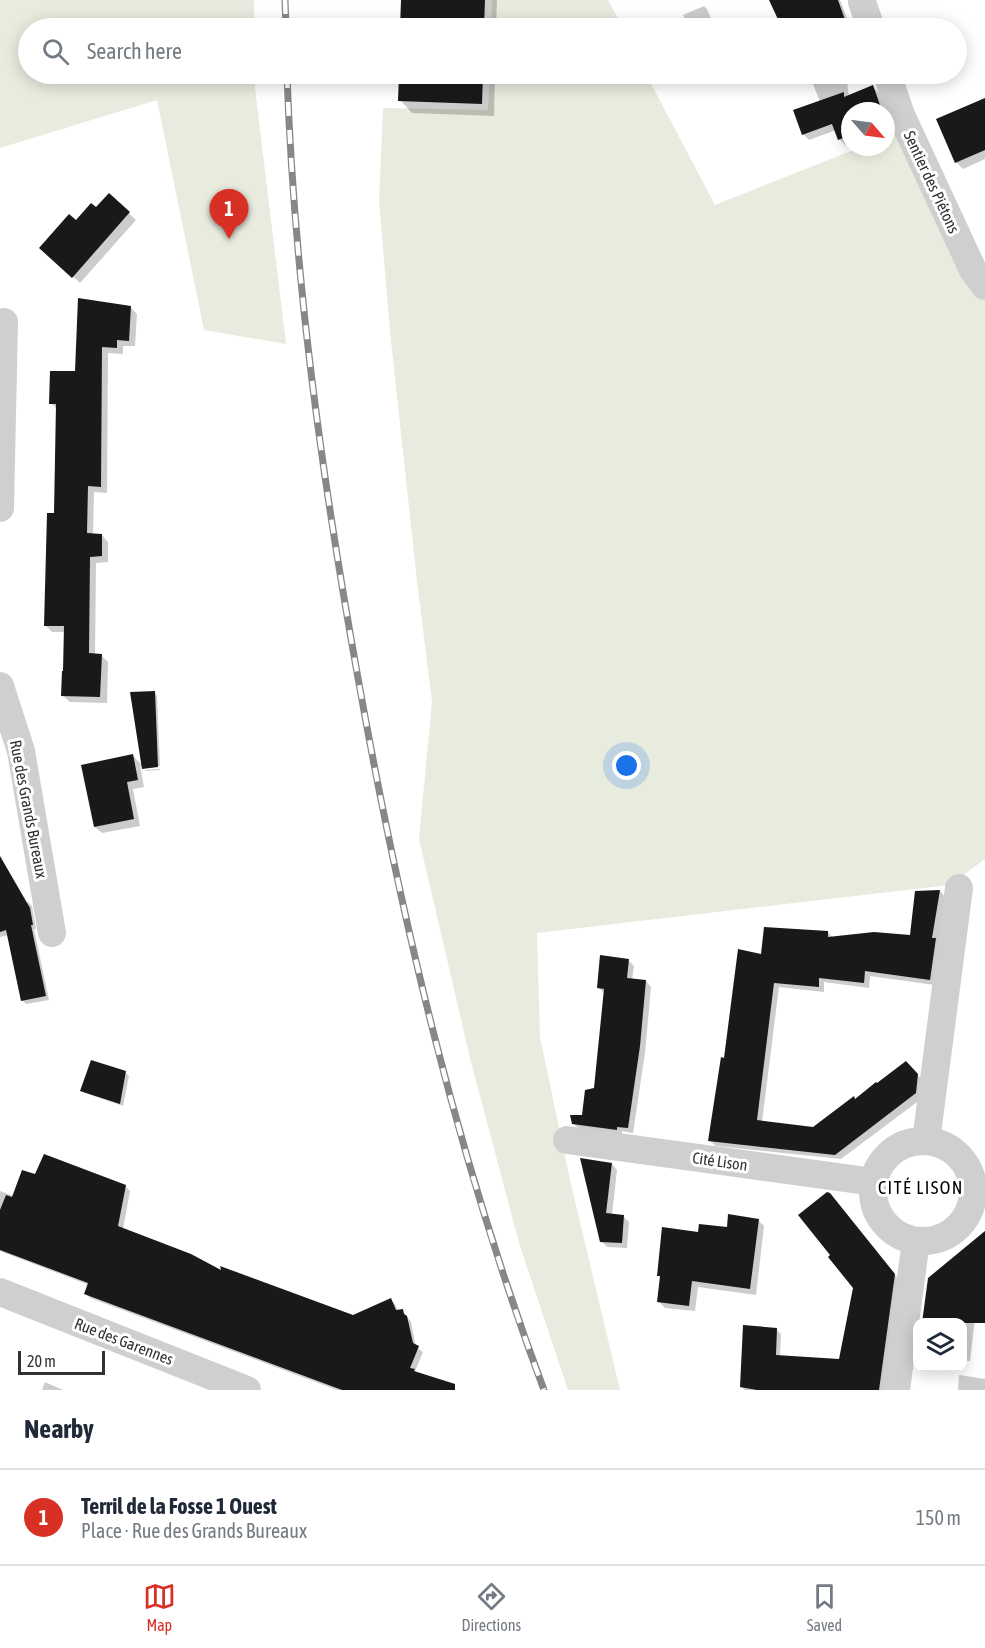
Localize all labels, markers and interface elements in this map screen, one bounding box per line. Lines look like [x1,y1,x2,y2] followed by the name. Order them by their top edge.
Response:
[18,18,967,84] search box
[39,35,72,68] icon: search
[87,38,182,64] text: Search here
[841,102,895,156] north arrow
[900,128,964,236] street label: Sentier des Piétons
[210,190,248,239] pin: 1
[7,738,51,880] street label: Rue des Grands Bureaux
[612,751,641,780] your location
[691,1148,749,1174] street label: Cité Lison
[878,1177,964,1198] district label: CITÉ LISON
[72,1314,176,1368] street label: Rue des Garennes
[913,1318,967,1372] map controls
[913,1318,967,1372] button: layers
[18,1348,105,1376] scale bar
[27,1352,56,1370] text: 20 m
[24,1414,94,1444] text: Nearby
[81,1493,277,1519] text: Terril de la Fosse 1 Ouest
[39,1506,48,1529] text: 1
[916,1506,961,1529] text: 150 m
[81,1519,307,1542] text: Place · Rue des Grands Bureaux
[143,1580,176,1634] tab: Map
[461,1580,521,1634] tab: Directions
[807,1580,842,1634] tab: Saved

